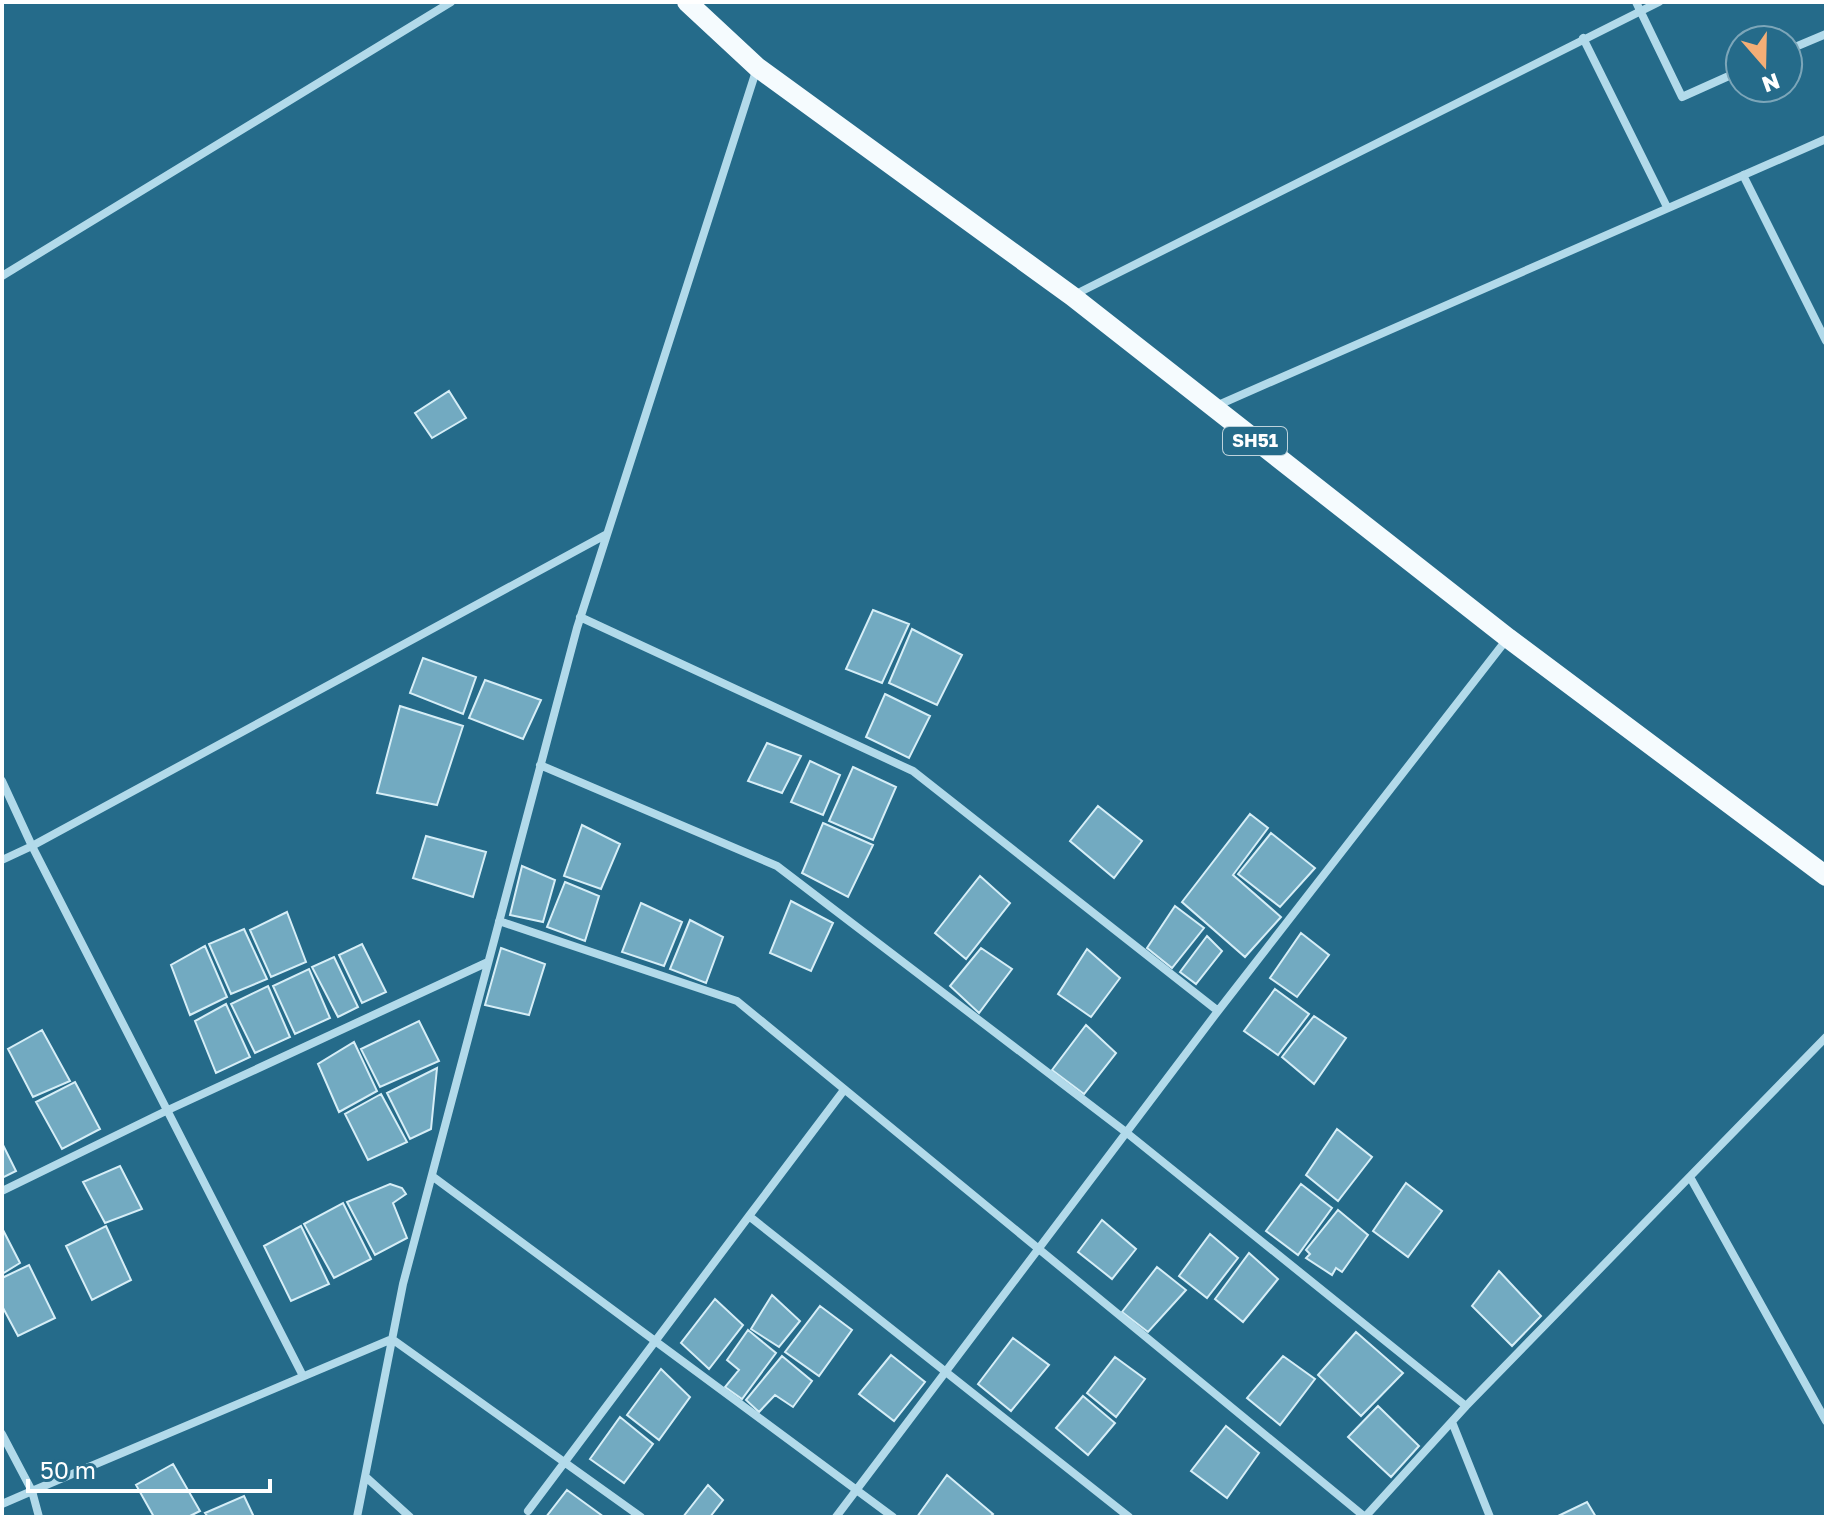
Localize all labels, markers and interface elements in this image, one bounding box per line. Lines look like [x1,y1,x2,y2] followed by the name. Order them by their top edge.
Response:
[1724,24,1804,104] north arrow
[1759,68,1783,99] text: N
[1223,427,1287,455] road number: SH51
[28,1443,270,1493] scale bar
[40,1455,96,1484] text: 50 m

